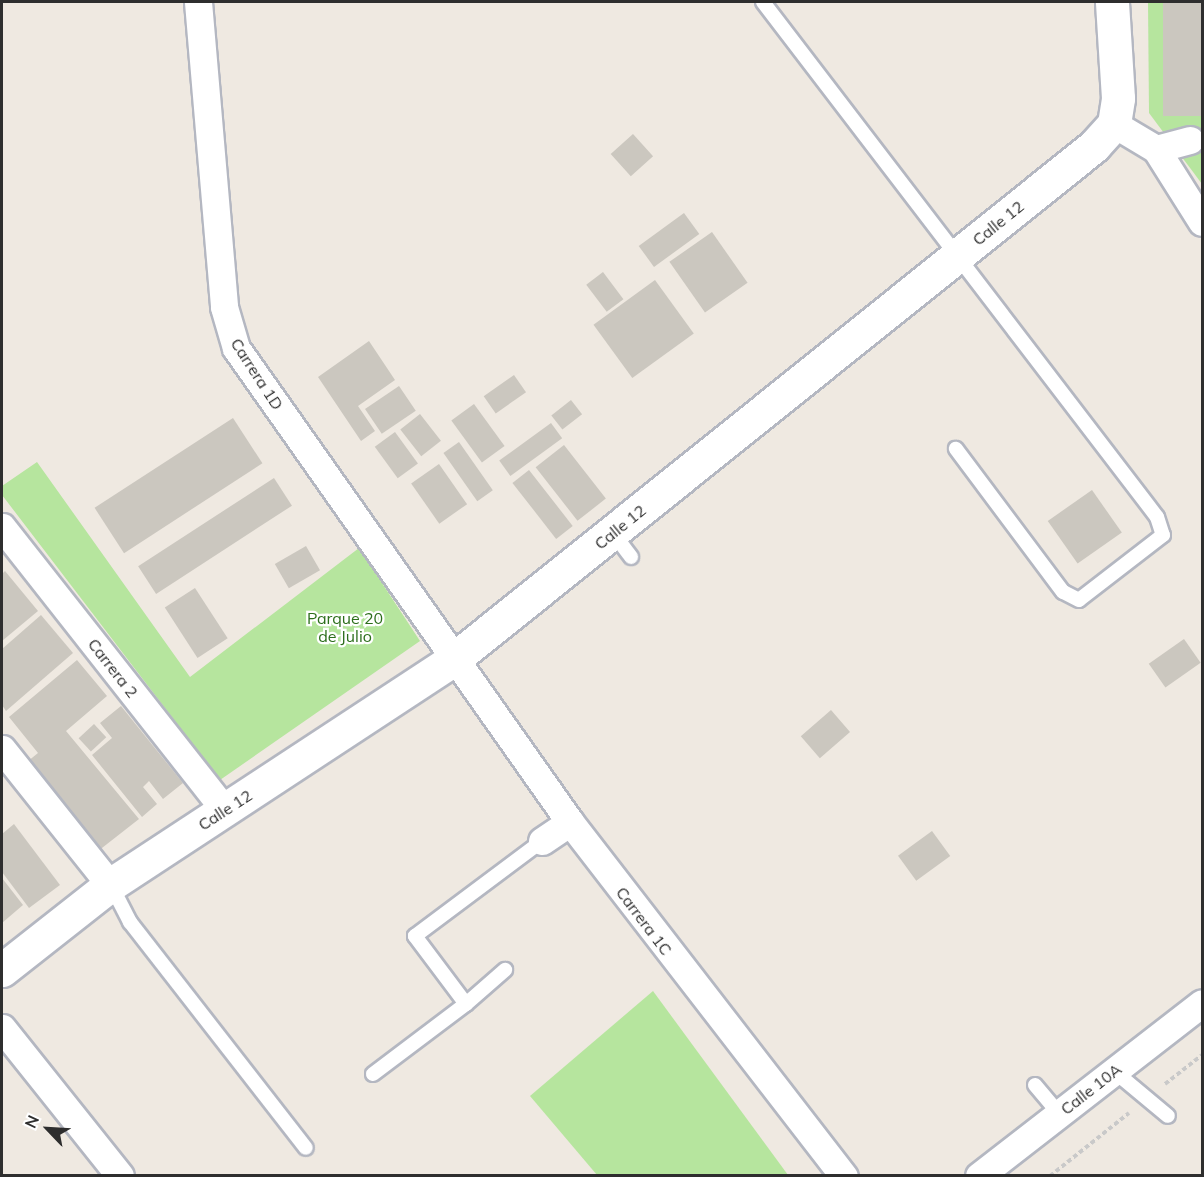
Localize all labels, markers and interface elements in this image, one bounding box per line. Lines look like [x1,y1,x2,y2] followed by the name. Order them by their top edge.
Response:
[969,197,1027,249] street label: Calle 12
[227,335,287,413] street label: Carrera 1D
[591,501,649,553] street label: Calle 12
[307,608,383,646] park label: Parque 20 de Julio
[84,635,142,701] street label: Carrera 2
[195,786,255,834] street label: Calle 12
[612,883,676,959] street label: Carrera 1C
[1057,1059,1125,1119] street label: Calle 10A
[18,1099,78,1159] north arrow
[20,1112,43,1131] text: N

